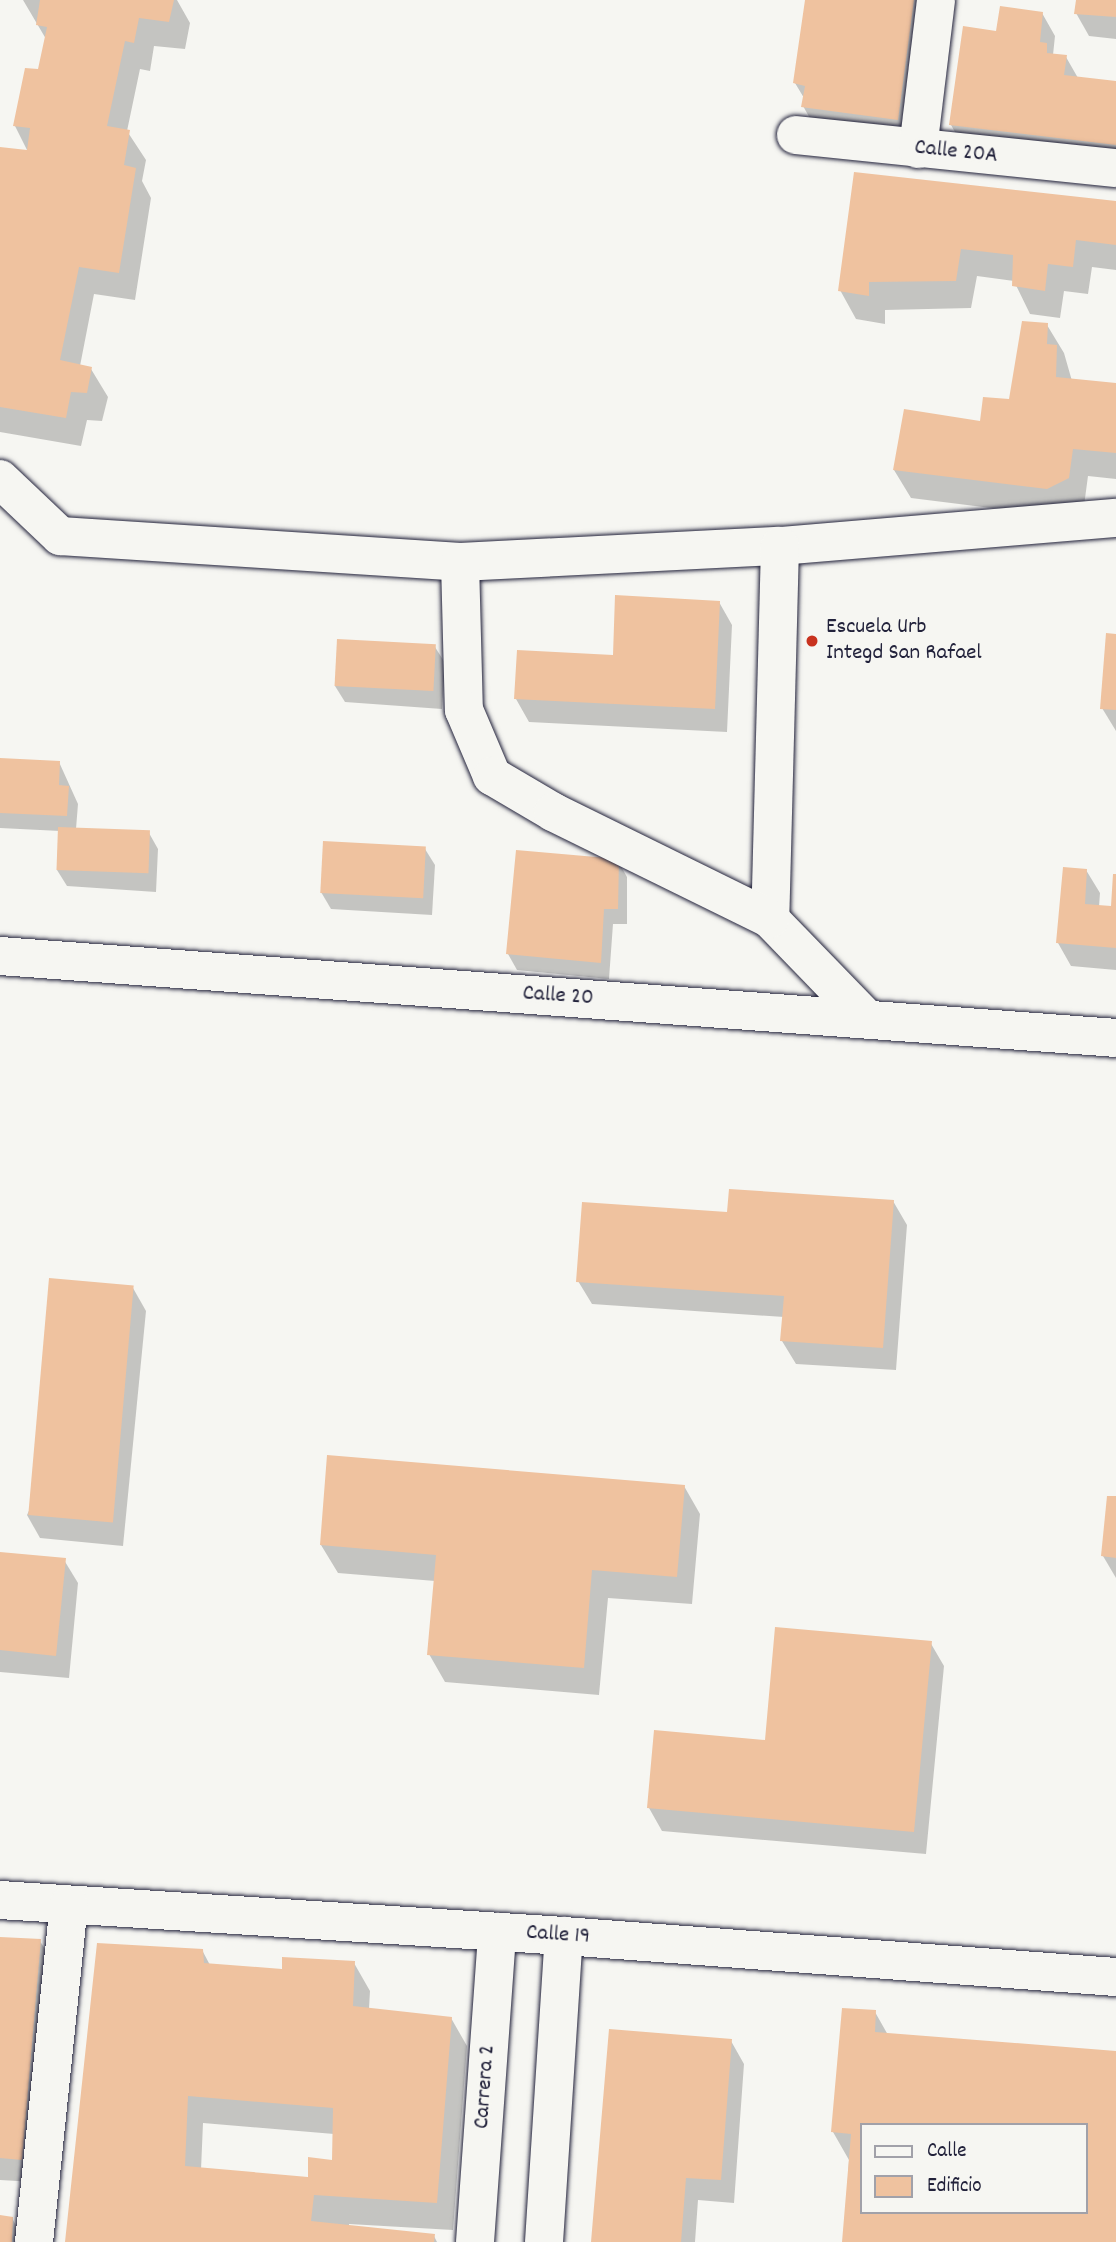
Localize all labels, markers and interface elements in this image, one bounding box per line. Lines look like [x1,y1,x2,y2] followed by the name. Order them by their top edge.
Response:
[913,135,999,171] street label: Calle 20A
[826,614,982,668] place label: Escuela Urb Integd San Rafael
[804,633,820,649] marker: Escuela Urb Integd San Rafael
[522,981,594,1013] street label: Calle 20
[525,1920,591,1952] street label: Calle 19
[469,2044,503,2130] street label: Carrera 2
[860,2123,1088,2214] legend
[927,2137,966,2167] text: Calle
[927,2172,982,2202] text: Edificio

